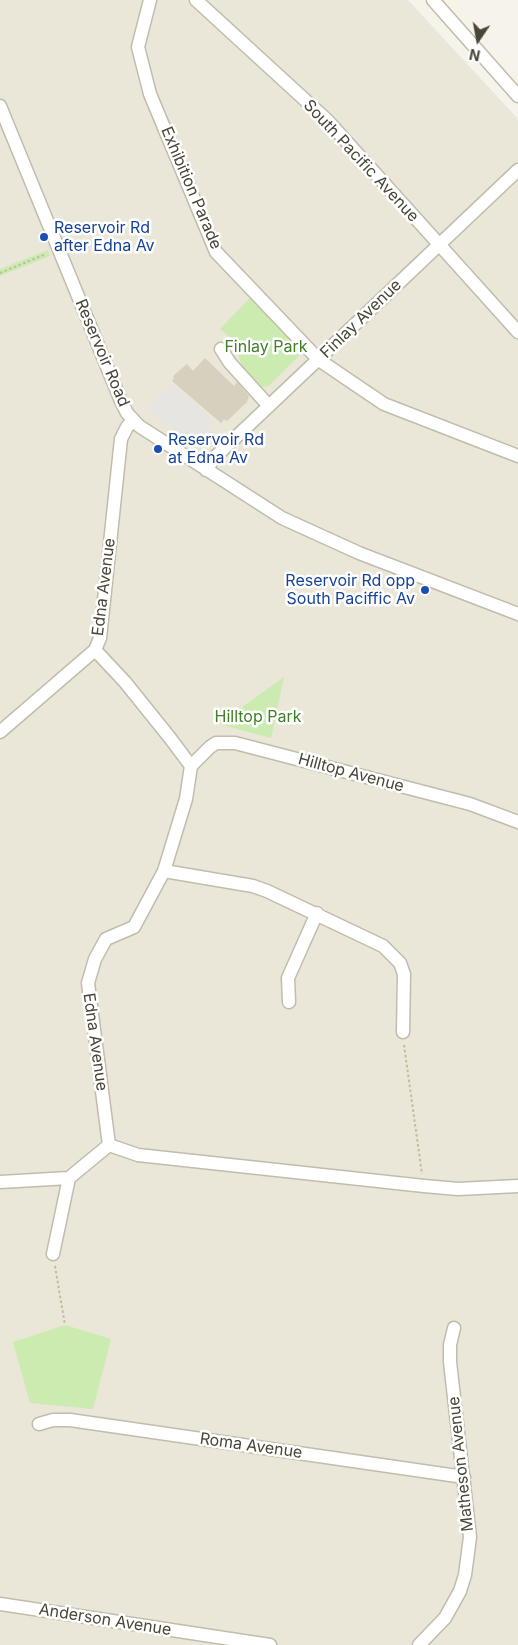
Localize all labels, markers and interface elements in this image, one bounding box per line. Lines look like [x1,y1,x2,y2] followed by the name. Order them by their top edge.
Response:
[453,15,503,65] north arrow
[468,46,482,65] text: N
[299,96,423,226] street label: South Pacific Avenue
[157,124,225,252] street label: Exhibition Parade
[54,218,155,256] place label: Reservoir Rd after Edna Av
[38,231,50,243] marker: Reservoir Rd after Edna Av
[317,276,405,362] street label: Finlay Avenue
[71,296,133,410] street label: Reservoir Road
[224,337,308,357] park label: Finlay Park
[168,430,264,468] place label: Reservoir Rd at Edna Av
[152,443,164,455] marker: Reservoir Rd at Edna Av
[88,537,120,637] street label: Edna Avenue
[285,571,415,609] place label: Reservoir Rd opp South Paciffic Av
[419,584,431,596] marker: Reservoir Rd opp South Paciffic Av
[215,707,301,727] park label: Hilltop Park
[296,750,406,796] street label: Hilltop Avenue
[79,992,111,1092] street label: Edna Avenue
[444,1396,478,1532] street label: Matheson Avenue
[198,1429,304,1463] street label: Roma Avenue
[37,1600,173,1640] street label: Anderson Avenue

